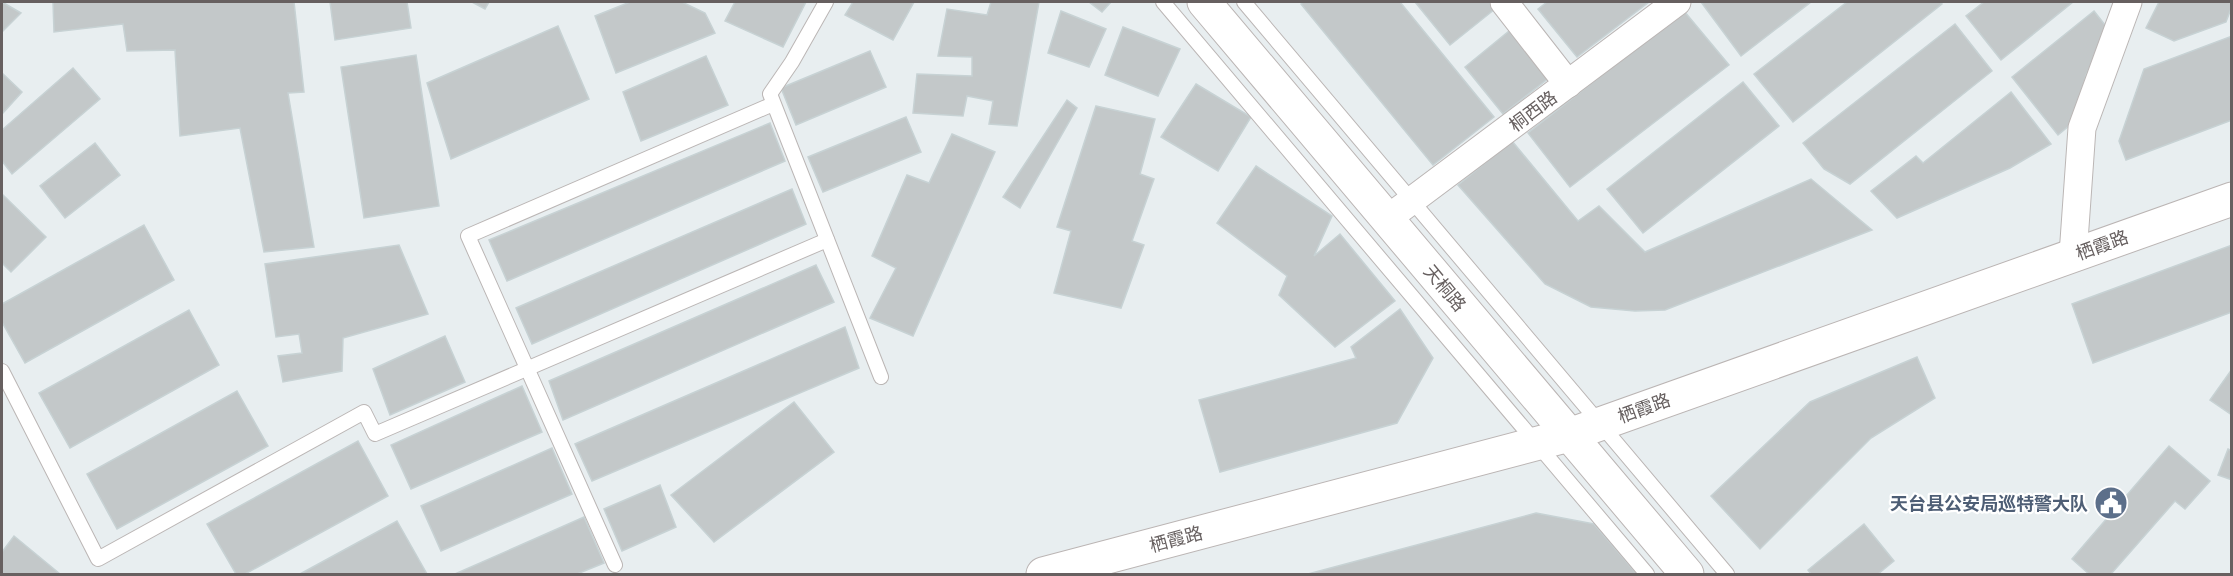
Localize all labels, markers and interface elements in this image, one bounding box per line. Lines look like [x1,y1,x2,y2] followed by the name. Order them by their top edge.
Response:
[1505,86,1561,136] street label: 桐西路
[2073,226,2131,264] street label: 栖霞路
[1420,261,1470,315] street label: 天桐路
[1615,389,1673,427] street label: 栖霞路
[2093,485,2129,521] public building icon: 天台县公安局巡特警大队
[1890,493,2088,514] place label: 天台县公安局巡特警大队
[1147,522,1205,556] street label: 栖霞路

